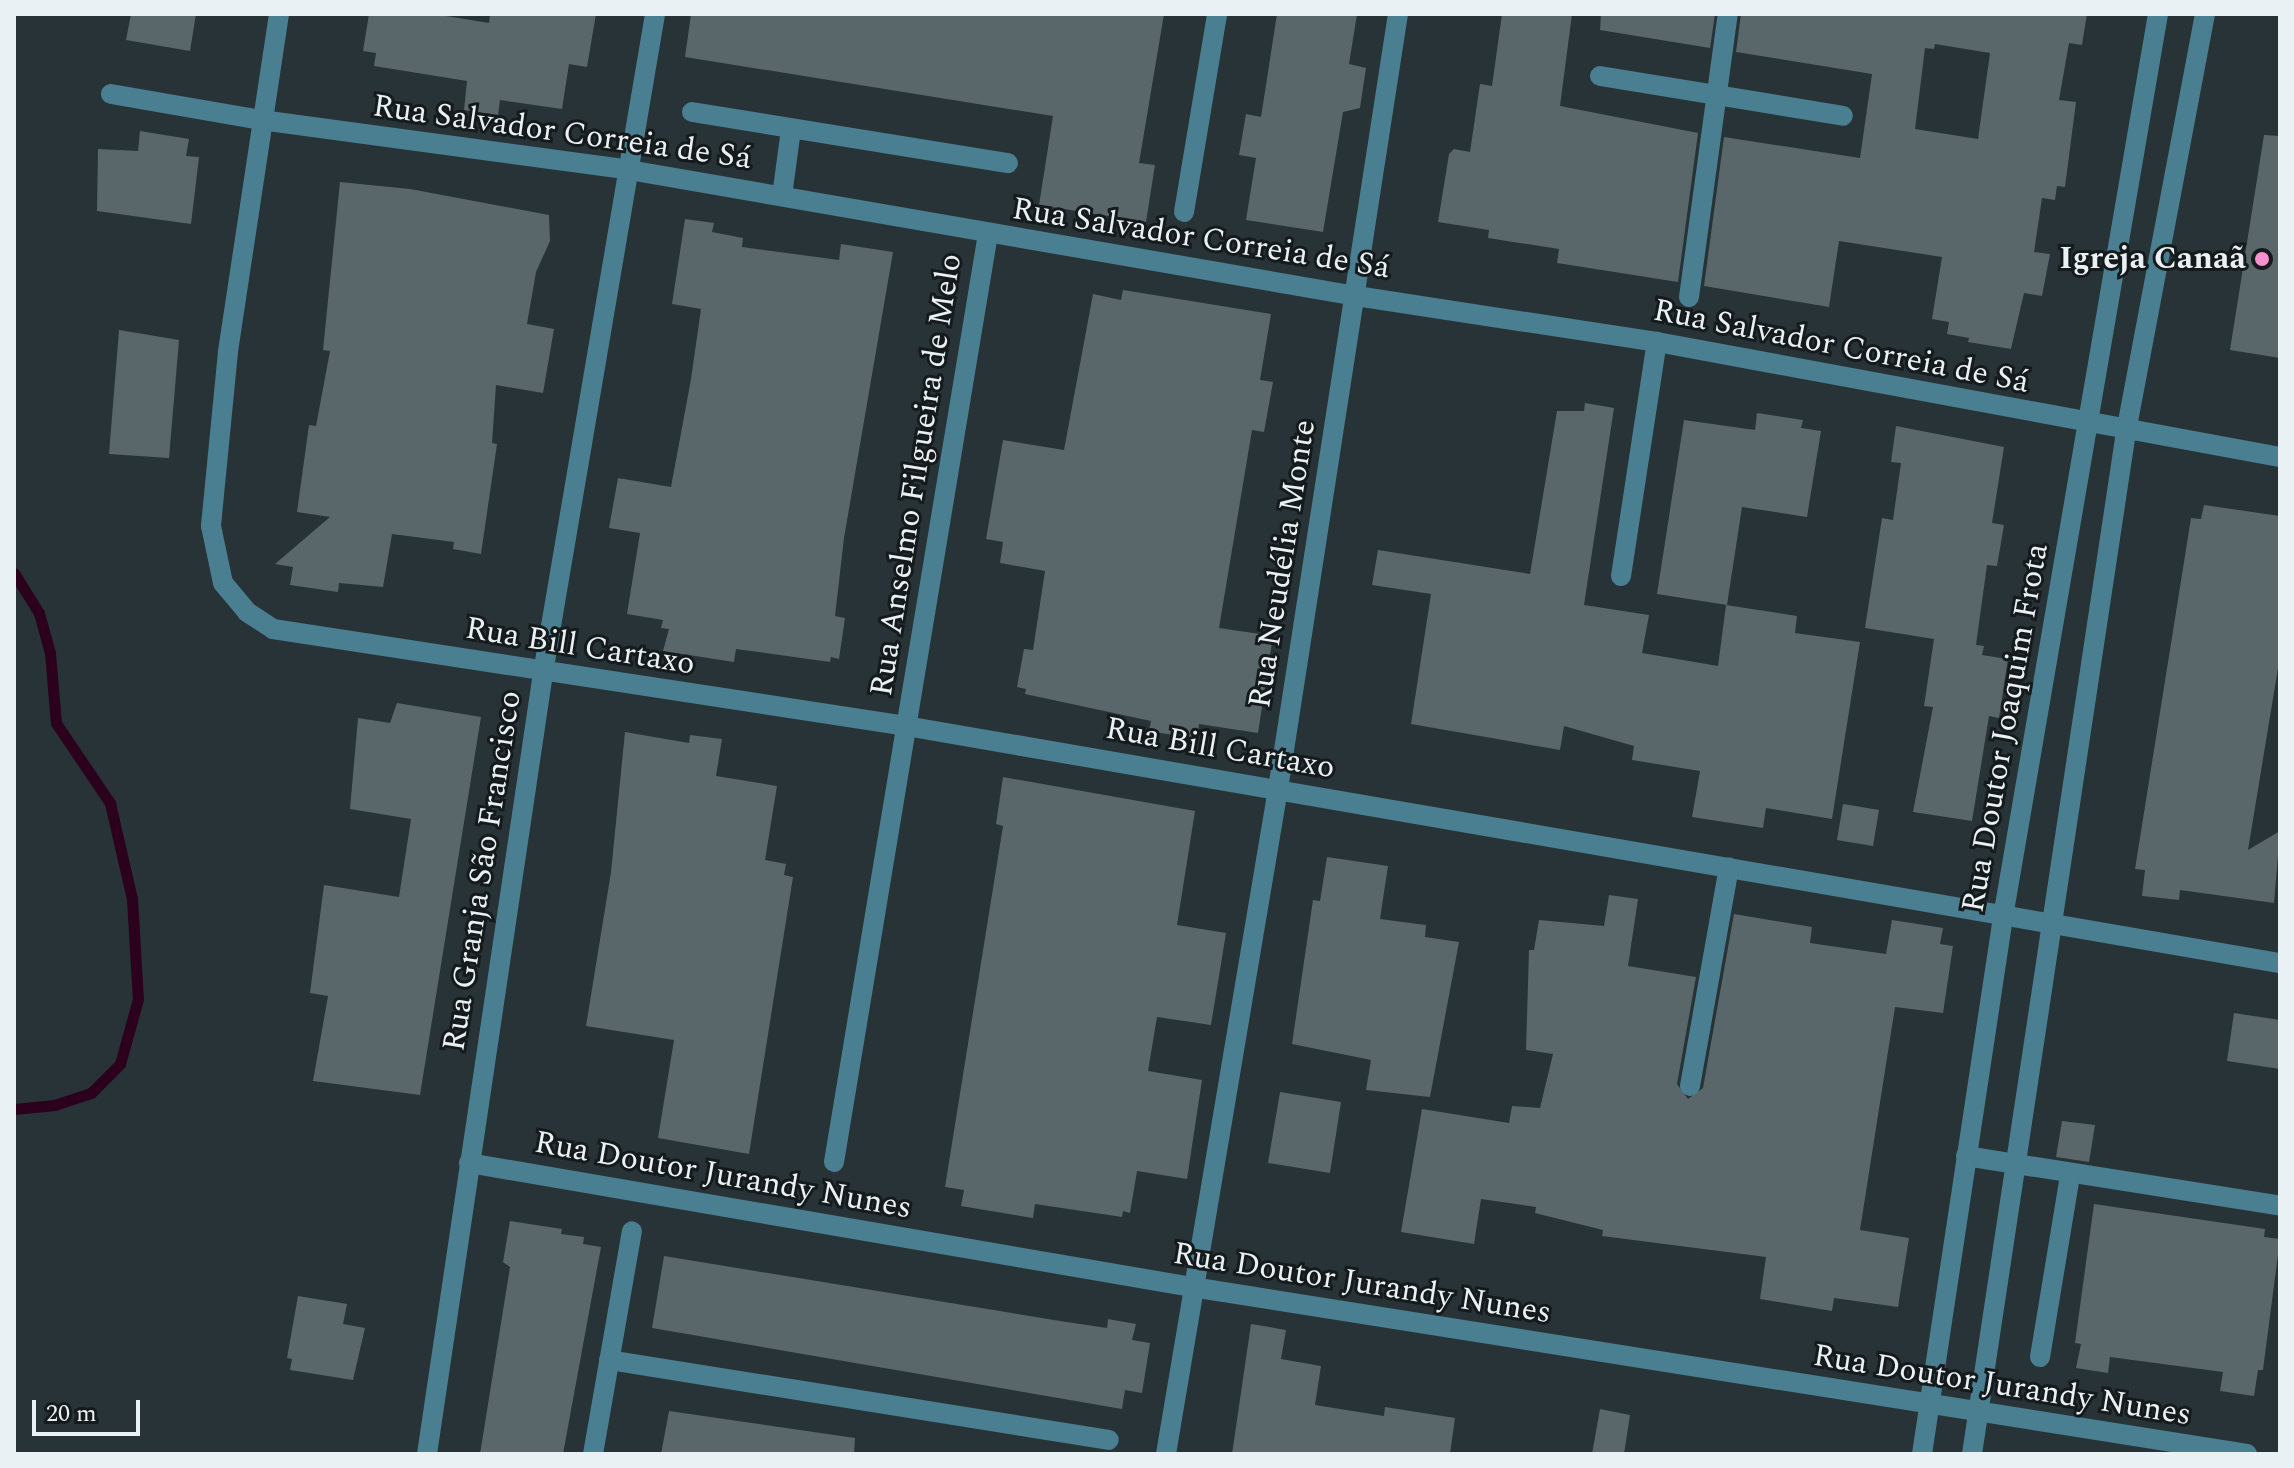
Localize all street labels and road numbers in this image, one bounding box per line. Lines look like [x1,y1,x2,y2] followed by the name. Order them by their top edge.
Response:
[370,87,754,179] street label: Rua Salvador Correia de Sá
[1009,190,1393,288] street label: Rua Salvador Correia de Sá
[863,251,971,699] street label: Rua Anselmo Filgueira de Melo
[1650,292,2032,402] street label: Rua Salvador Correia de Sá
[1241,417,1325,711] street label: Rua Neudélia Monte
[1955,540,2057,916] street label: Rua Doutor Joaquim Frota
[462,610,698,684] street label: Rua Bill Cartaxo
[436,688,530,1054] street label: Rua Granja São Francisco
[1102,710,1338,788] street label: Rua Bill Cartaxo
[531,1124,915,1228] street label: Rua Doutor Jurandy Nunes
[1170,1235,1554,1333] street label: Rua Doutor Jurandy Nunes
[1810,1337,2194,1435] street label: Rua Doutor Jurandy Nunes

